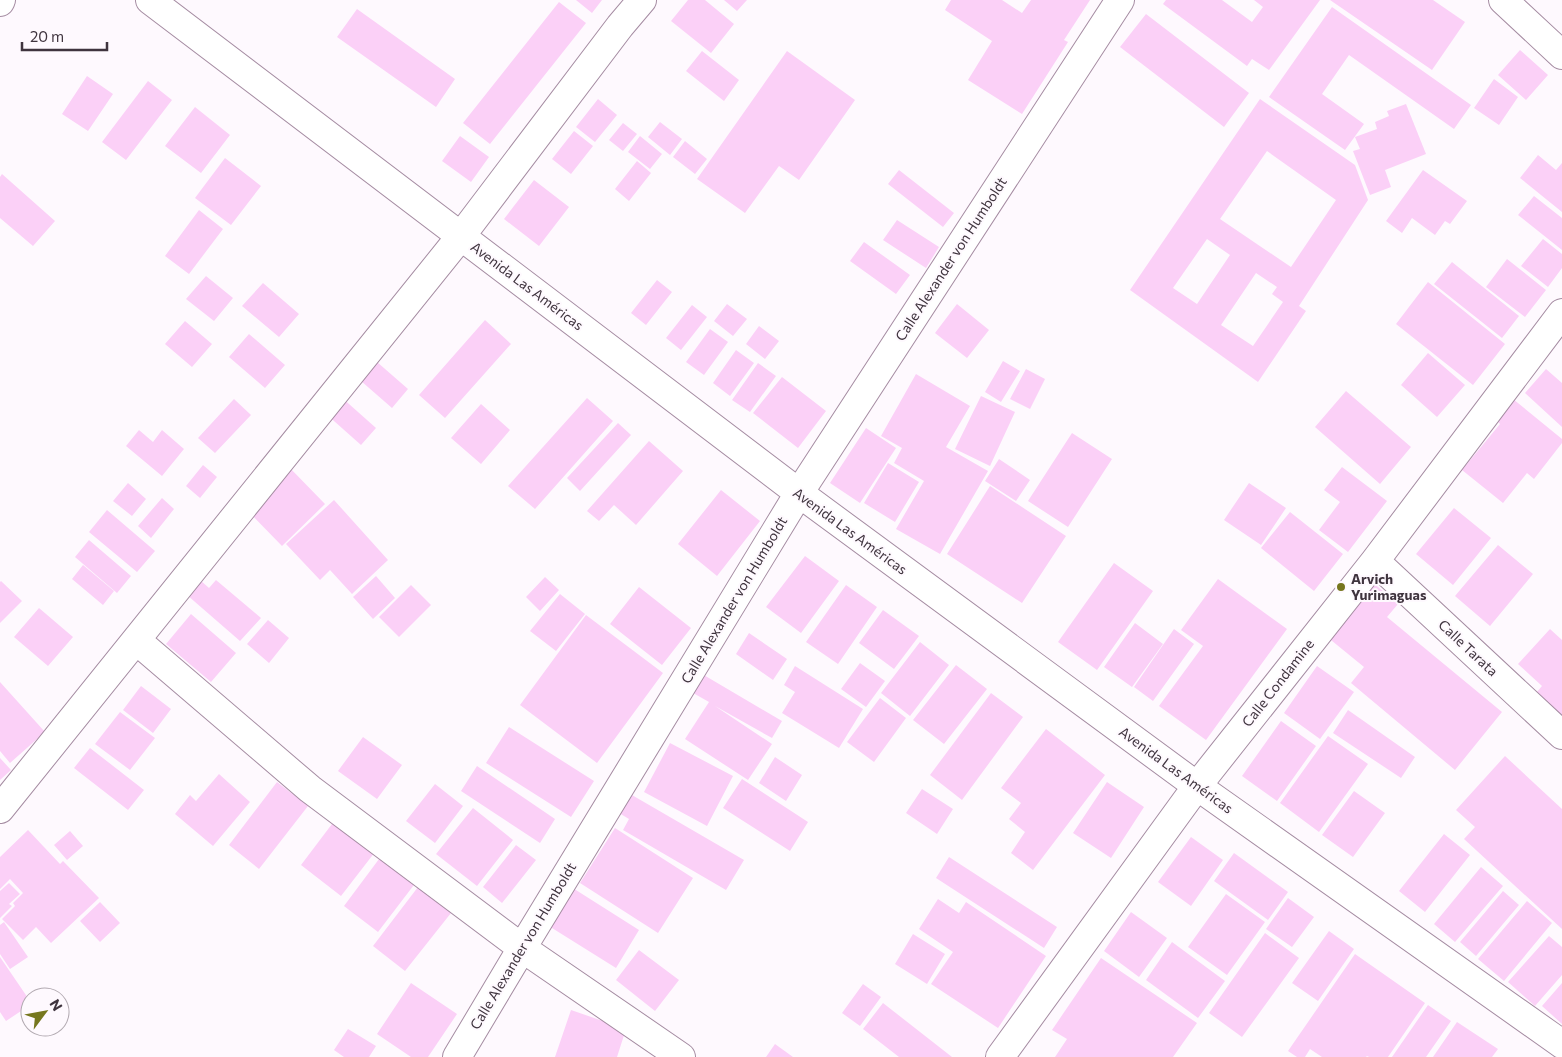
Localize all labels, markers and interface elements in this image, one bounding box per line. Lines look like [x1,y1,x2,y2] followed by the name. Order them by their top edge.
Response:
[22,20,108,52] scale bar
[30,27,64,45] text: 20 m
[891,173,1010,344] street label: Calle Alexander von Humboldt
[468,238,587,333] street label: Avenida Las Américas
[790,484,911,578] street label: Avenida Las Américas
[677,513,790,686] street label: Calle Alexander von Humboldt
[1351,570,1427,603] place label: Arvich Yurimaguas
[1335,581,1347,593] marker: Arvich Yurimaguas
[1435,616,1502,679] street label: Calle Tarata
[1238,635,1317,730] street label: Calle Condamine
[1116,723,1237,817] street label: Avenida Las Américas
[466,859,579,1032] street label: Calle Alexander von Humboldt
[20,987,70,1037] north arrow
[46,996,66,1014] text: N

